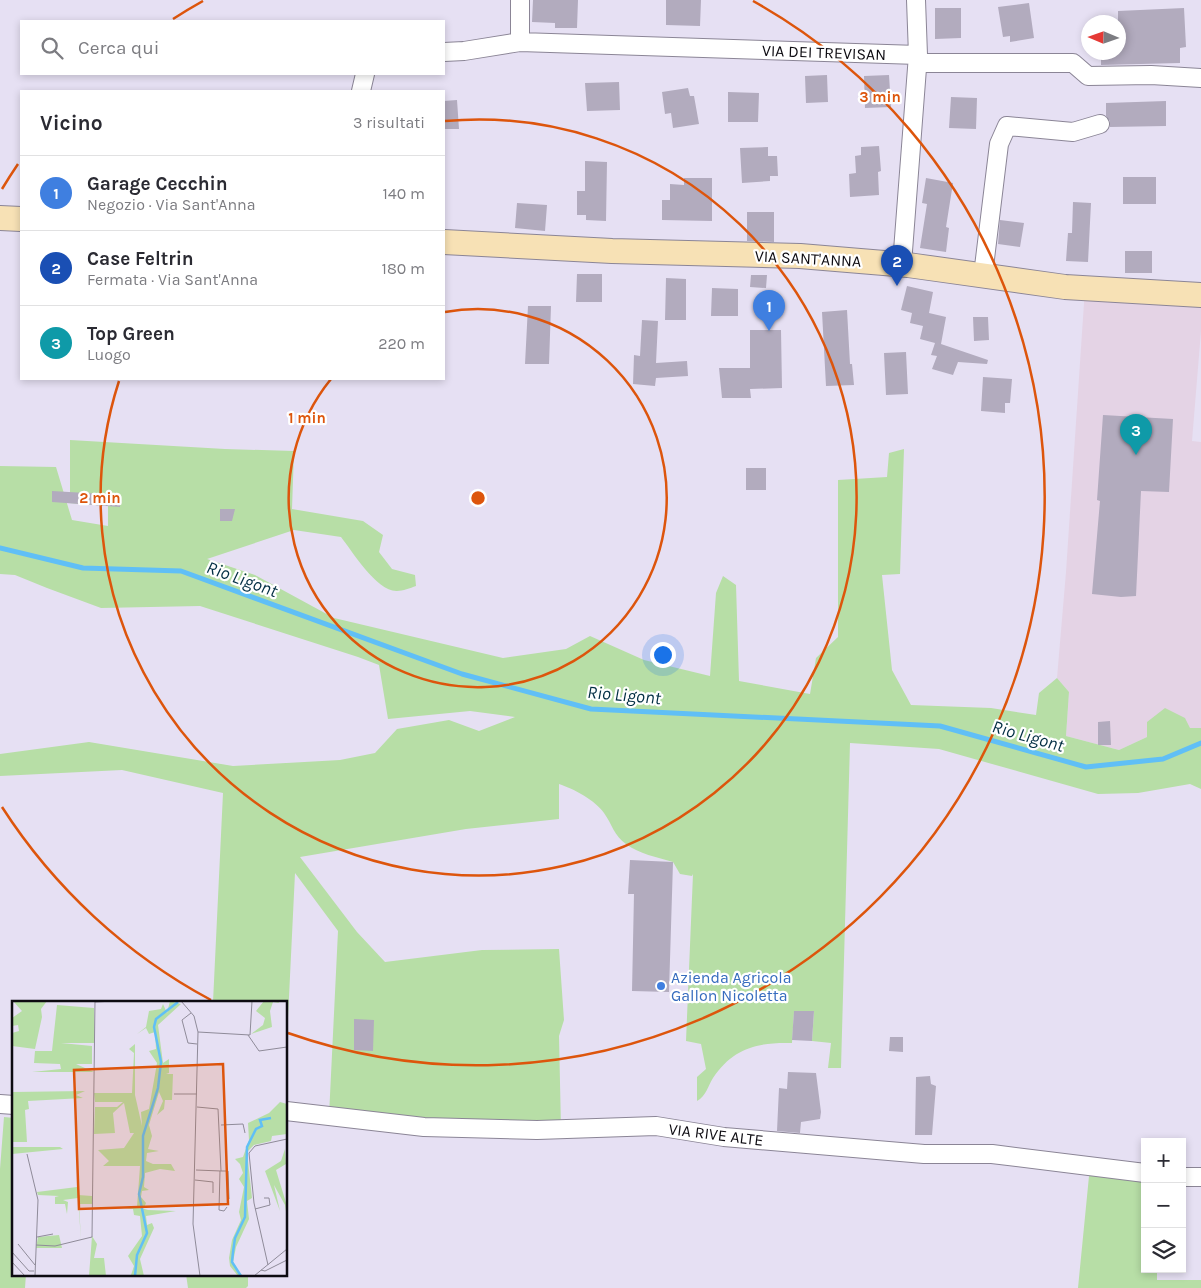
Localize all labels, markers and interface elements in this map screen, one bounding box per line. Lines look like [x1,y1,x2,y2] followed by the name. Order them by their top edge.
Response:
[1081,15,1126,60] north arrow
[20,20,445,75] search box
[38,34,66,62] icon: search
[78,37,159,59] text: Cerca qui
[761,41,886,64] street label: VIA DEI TREVISAN
[859,88,901,106] text: 3 min
[40,111,103,135] text: Vicino
[353,113,425,132] text: 3 risultati
[87,173,228,195] text: Garage Cecchin
[53,184,59,203] text: 1
[383,184,425,203] text: 140 m
[87,195,256,214] text: Negozio · Via Sant'Anna
[881,245,913,286] pin: 2
[754,246,862,271] street label: VIA SANT'ANNA
[87,248,194,270] text: Case Feltrin
[51,259,61,278] text: 2
[382,259,425,278] text: 180 m
[87,270,258,289] text: Fermata · Via Sant'Anna
[753,290,785,331] pin: 1
[87,323,175,345] text: Top Green
[51,334,61,353] text: 3
[378,334,425,353] text: 220 m
[87,345,131,364] text: Luogo
[288,409,326,427] text: 1 min
[1120,414,1152,455] pin: 3
[79,489,121,507] text: 2 min
[469,489,487,507] centre of rings
[204,556,281,602] water label: Rio Ligont
[650,642,676,668] your location
[586,681,663,709] water label: Rio Ligont
[990,715,1067,757] water label: Rio Ligont
[671,968,792,1005] place label: Azienda Agricola Gallon Nicoletta
[655,980,667,992] marker: Azienda Agricola Gallon Nicoletta
[12,1001,288,1276] inset map
[667,1119,764,1150] street label: VIA RIVE ALTE
[1141,1138,1186,1273] map controls
[1141,1138,1186,1183] button: +
[1141,1183,1186,1228] button: −
[1141,1228,1186,1273] button: layers

